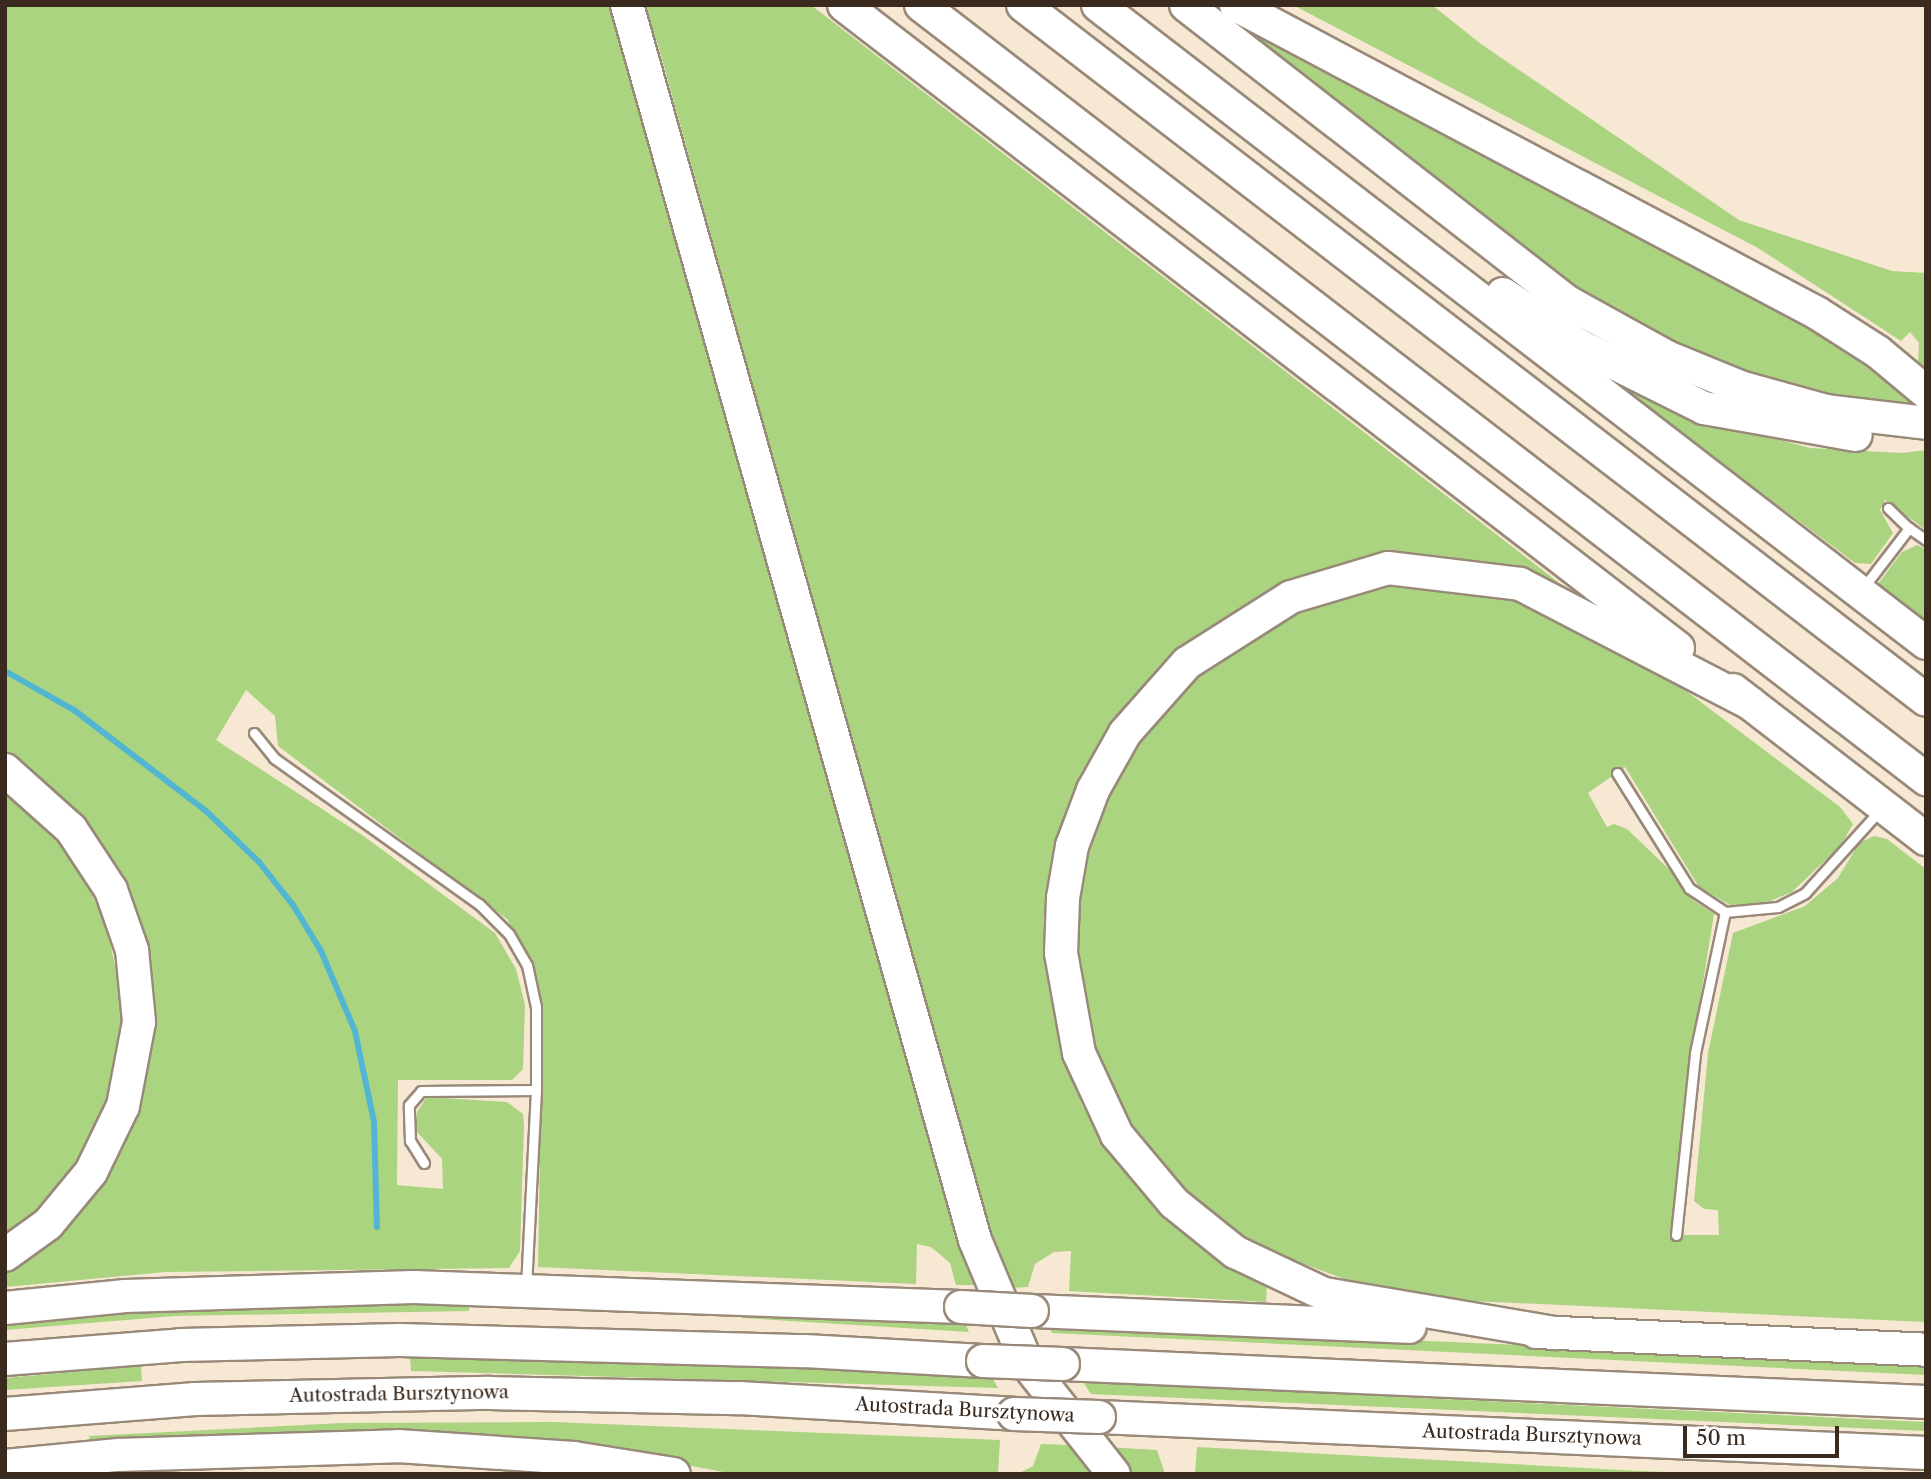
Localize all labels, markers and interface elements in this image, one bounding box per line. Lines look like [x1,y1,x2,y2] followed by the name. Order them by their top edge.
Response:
[289,1381,509,1407] street label: Autostrada Bursztynowa
[855,1393,1075,1427] street label: Autostrada Bursztynowa
[1686,1412,1842,1456] scale bar
[1422,1420,1642,1450] street label: Autostrada Bursztynowa
[1696,1425,1746,1450] text: 50 m

